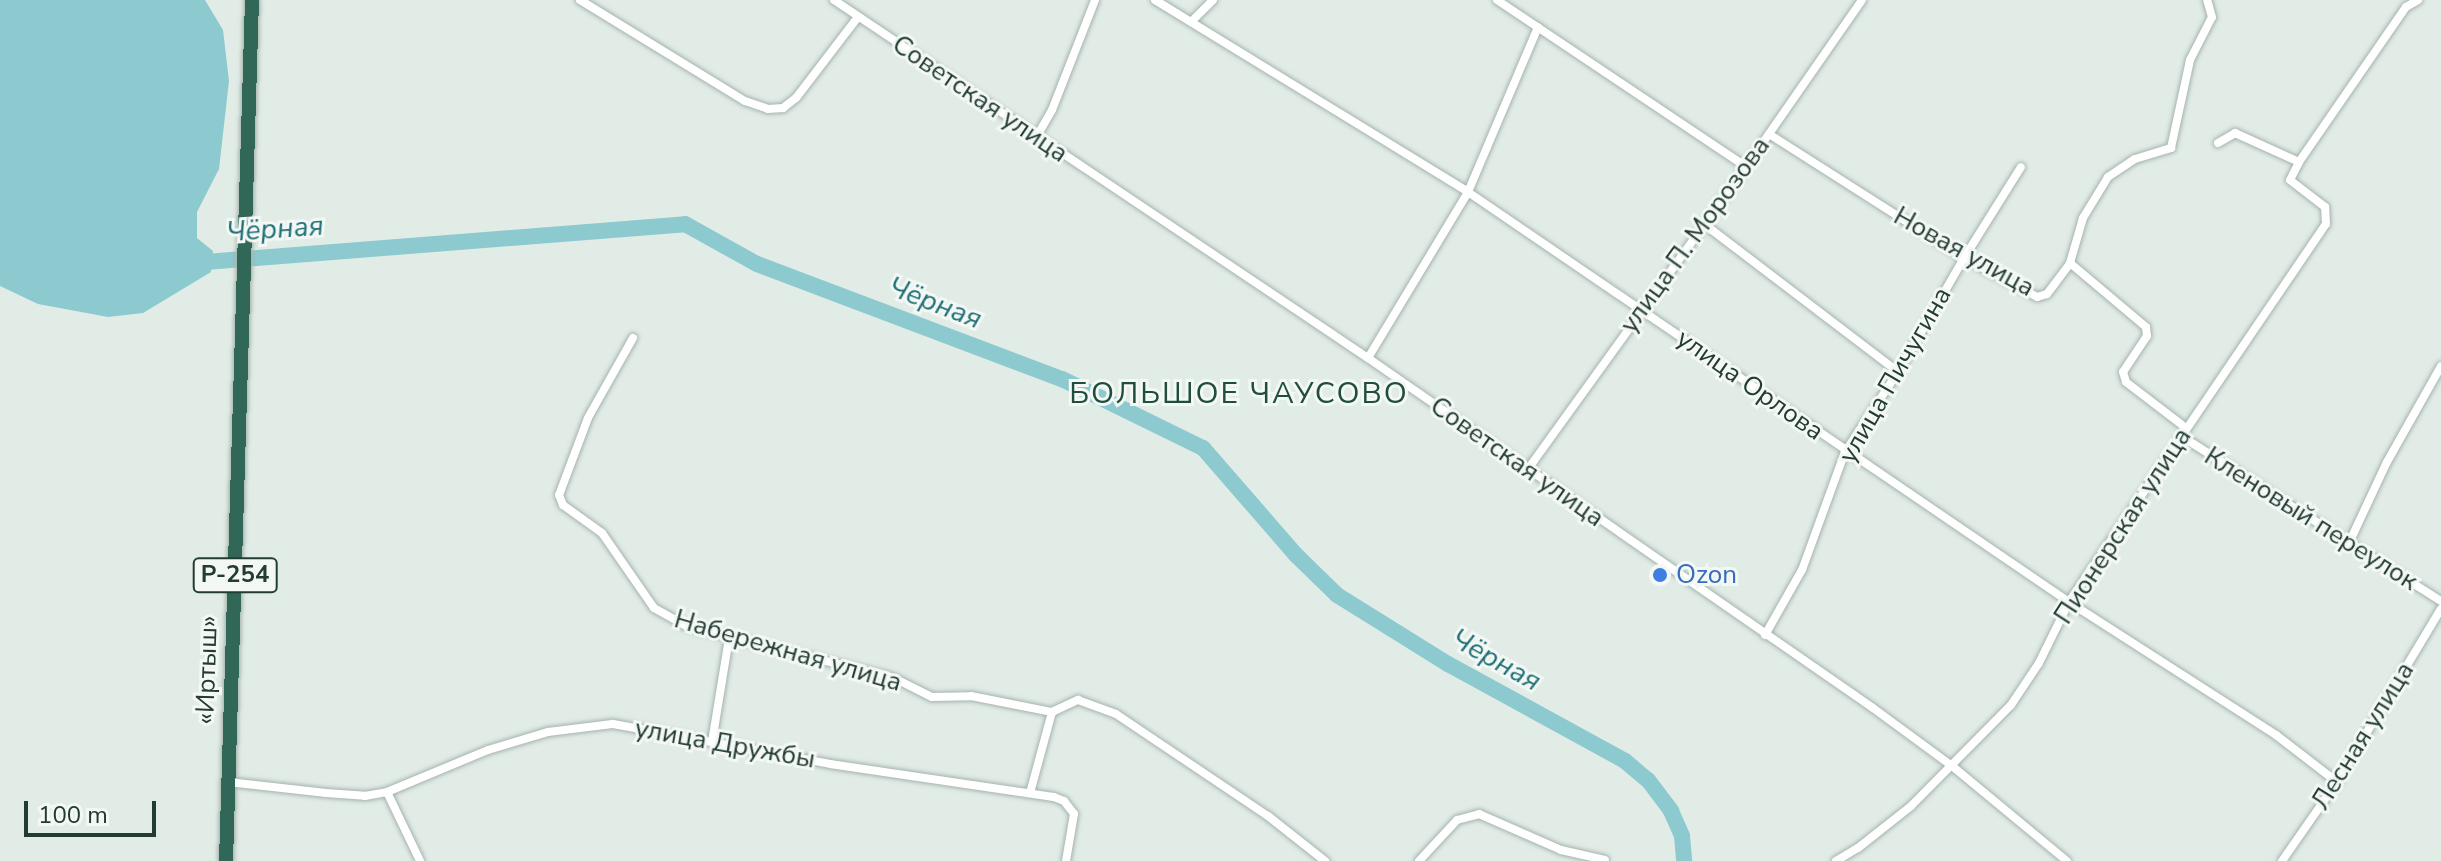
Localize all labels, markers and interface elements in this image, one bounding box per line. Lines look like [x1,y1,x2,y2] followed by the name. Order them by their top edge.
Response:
[886,29,1074,169] street label: Советская улица
[1613,131,1777,339] street label: улица П. Морозова
[1888,201,2040,303] street label: Новая улица
[225,209,325,249] water label: Чёрная
[884,270,986,336] water label: Чёрная
[1832,282,1958,468] street label: улица Пичугина
[1671,323,1829,447] street label: улица Орлова
[1069,376,1409,412] district label: БОЛЬШОЕ ЧАУСОВО
[1424,390,1610,534] street label: Советская улица
[2048,422,2198,630] street label: Пионерская улица
[2199,441,2423,597] street label: Кленовый переулок
[191,555,279,595] road number: Р-254
[1676,559,1737,591] place label: Ozon
[1651,566,1669,584] marker: Ozon
[671,604,905,698] street label: Набережная улица
[190,615,224,725] street label: «Иртыш»
[1445,622,1547,698] water label: Чёрная
[2305,656,2421,816] street label: Лесная улица
[632,713,818,775] street label: улица Дружбы
[28,785,160,835] scale bar
[38,799,108,831] text: 100 m

